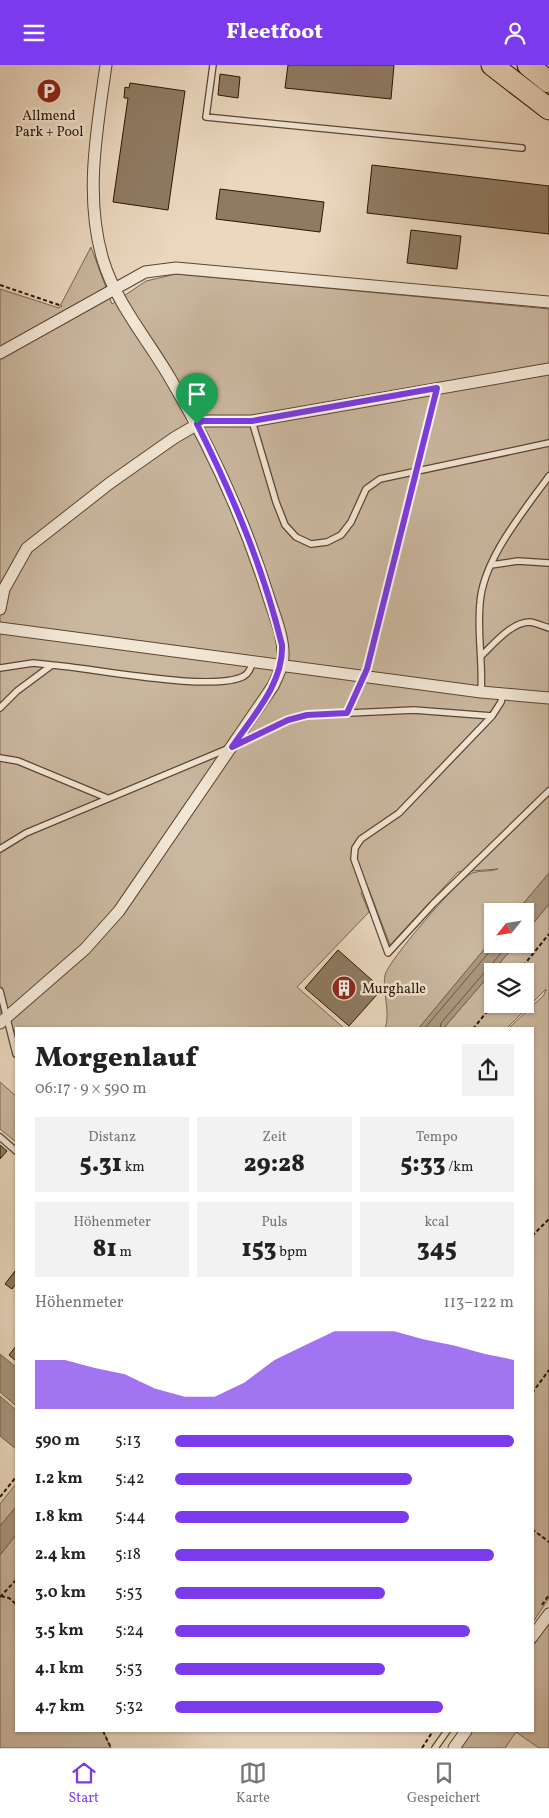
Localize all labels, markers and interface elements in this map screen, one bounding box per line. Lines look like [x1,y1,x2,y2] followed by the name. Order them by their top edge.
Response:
[226,17,323,48] text: Fleetfoot
[20,19,48,47] icon: menu
[501,19,529,47] icon: person
[36,78,62,104] parking icon: Allmend Park + Pool
[15,107,83,142] place label: Allmend Park + Pool
[176,373,218,424] pin
[183,380,211,408] icon: arrive
[484,903,534,953] north arrow
[484,903,534,1013] map controls
[484,963,534,1013] button: layers
[331,975,357,1001] building icon: Murghalle
[362,980,426,999] place label: Murghalle
[35,1039,197,1078] text: Morgenlauf
[462,1044,514,1096] button: share
[35,1078,147,1100] text: 06:17 · 9 × 590 m
[88,1128,136,1147] text: Distanz
[262,1128,287,1147] text: Zeit
[416,1128,458,1147] text: Tempo
[80,1147,122,1182] text: 5.31
[244,1147,305,1182] text: 29:28
[400,1147,445,1182] text: 5:33
[122,1158,145,1177] text: km
[445,1158,473,1177] text: /km
[73,1213,151,1232] text: Höhenmeter
[261,1213,288,1232] text: Puls
[424,1213,449,1232] text: kcal
[92,1232,117,1267] text: 81
[242,1232,277,1267] text: 153
[417,1232,457,1267] text: 345
[117,1243,132,1262] text: m
[277,1243,307,1262] text: bpm
[35,1292,124,1314] text: Höhenmeter
[444,1292,514,1314] text: 113–122 m
[35,1430,80,1452] text: 590 m
[115,1430,141,1452] text: 5:13
[35,1468,83,1490] text: 1.2 km
[115,1468,145,1490] text: 5:42
[35,1506,83,1528] text: 1.8 km
[115,1506,146,1528] text: 5:44
[35,1544,86,1566] text: 2.4 km
[115,1544,141,1566] text: 5:18
[35,1582,86,1604] text: 3.0 km
[115,1582,142,1604] text: 5:53
[35,1620,84,1642] text: 3.5 km
[115,1620,144,1642] text: 5:24
[35,1658,84,1680] text: 4.1 km
[115,1658,142,1680] text: 5:53
[35,1696,85,1718] text: 4.7 km
[115,1696,143,1718] text: 5:32
[69,1759,99,1808] tab: Start
[236,1759,270,1808] tab: Karte
[407,1759,480,1808] tab: Gespeichert

